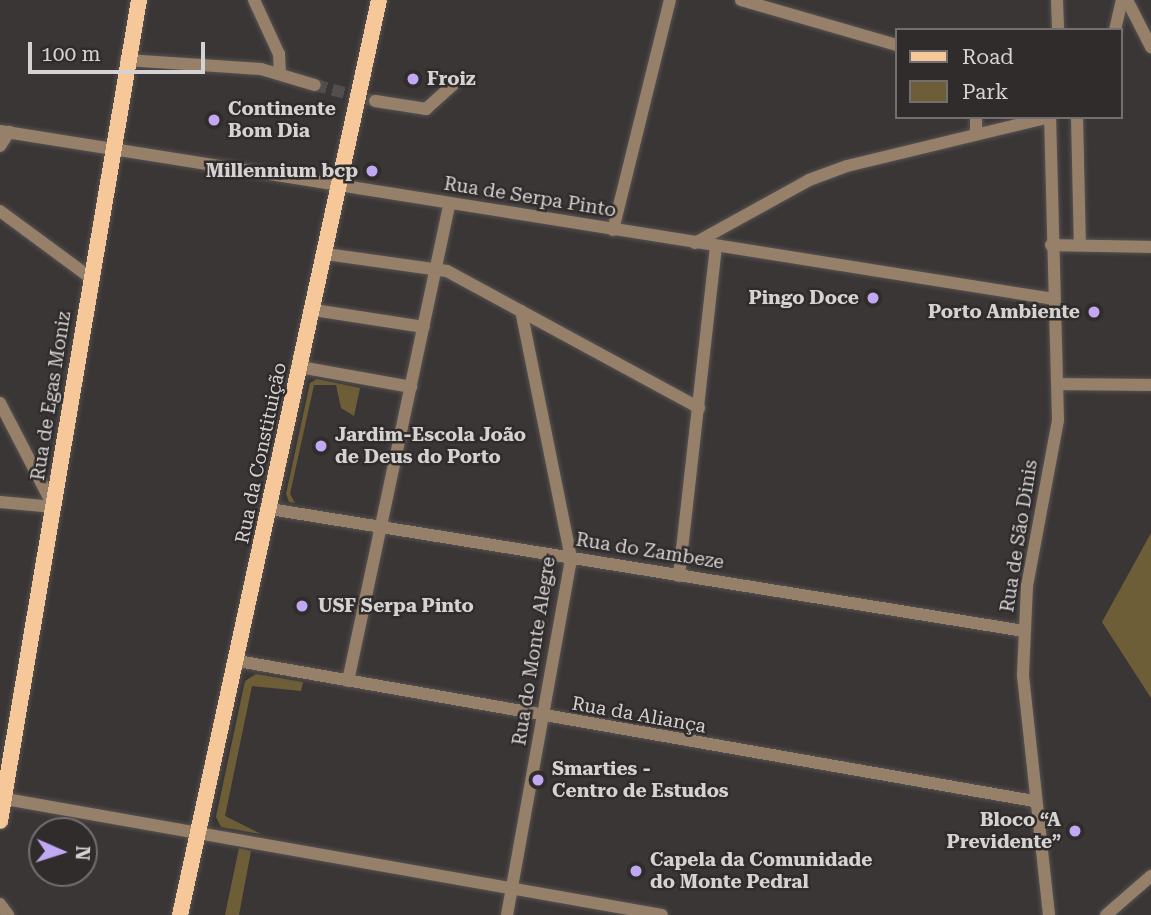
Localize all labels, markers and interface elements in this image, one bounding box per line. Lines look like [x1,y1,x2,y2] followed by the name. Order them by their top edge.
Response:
[32,28,208,72] scale bar
[895,28,1123,119] legend
[41,42,101,66] text: 100 m
[962,45,1014,69] text: Road
[427,68,476,90] place label: Froiz
[405,71,421,87] marker: Froiz
[962,80,1008,104] text: Park
[228,98,336,142] place label: Continente Bom Dia
[206,112,222,128] marker: Continente Bom Dia
[206,160,358,182] place label: Millennium bcp
[364,163,380,179] marker: Millennium bcp
[442,172,618,222] street label: Rua de Serpa Pinto
[748,287,859,309] place label: Pingo Doce
[865,290,881,306] marker: Pingo Doce
[928,301,1080,323] place label: Porto Ambiente
[1086,304,1102,320] marker: Porto Ambiente
[26,310,76,482] street label: Rua de Egas Moniz
[231,361,291,545] street label: Rua da Constituição
[335,424,526,468] place label: Jardim-Escola João de Deus do Porto
[313,438,329,454] marker: Jardim-Escola João de Deus do Porto
[996,458,1042,614] street label: Rua de São Dinis
[574,528,726,574] street label: Rua do Zambeze
[508,555,560,747] street label: Rua do Monte Alegre
[318,595,474,617] place label: USF Serpa Pinto
[292,596,312,616] marker: USF Serpa Pinto
[570,692,708,738] street label: Rua da Aliança
[552,758,729,802] place label: Smarties - Centro de Estudos
[530,772,546,788] marker: Smarties - Centro de Estudos
[947,809,1061,853] place label: Bloco “A Previdente”
[28,817,98,887] north arrow
[1067,823,1083,839] marker: Bloco “A Previdente”
[71,845,94,861] text: N
[650,849,872,893] place label: Capela da Comunidade do Monte Pedral
[628,863,644,879] marker: Capela da Comunidade do Monte Pedral

